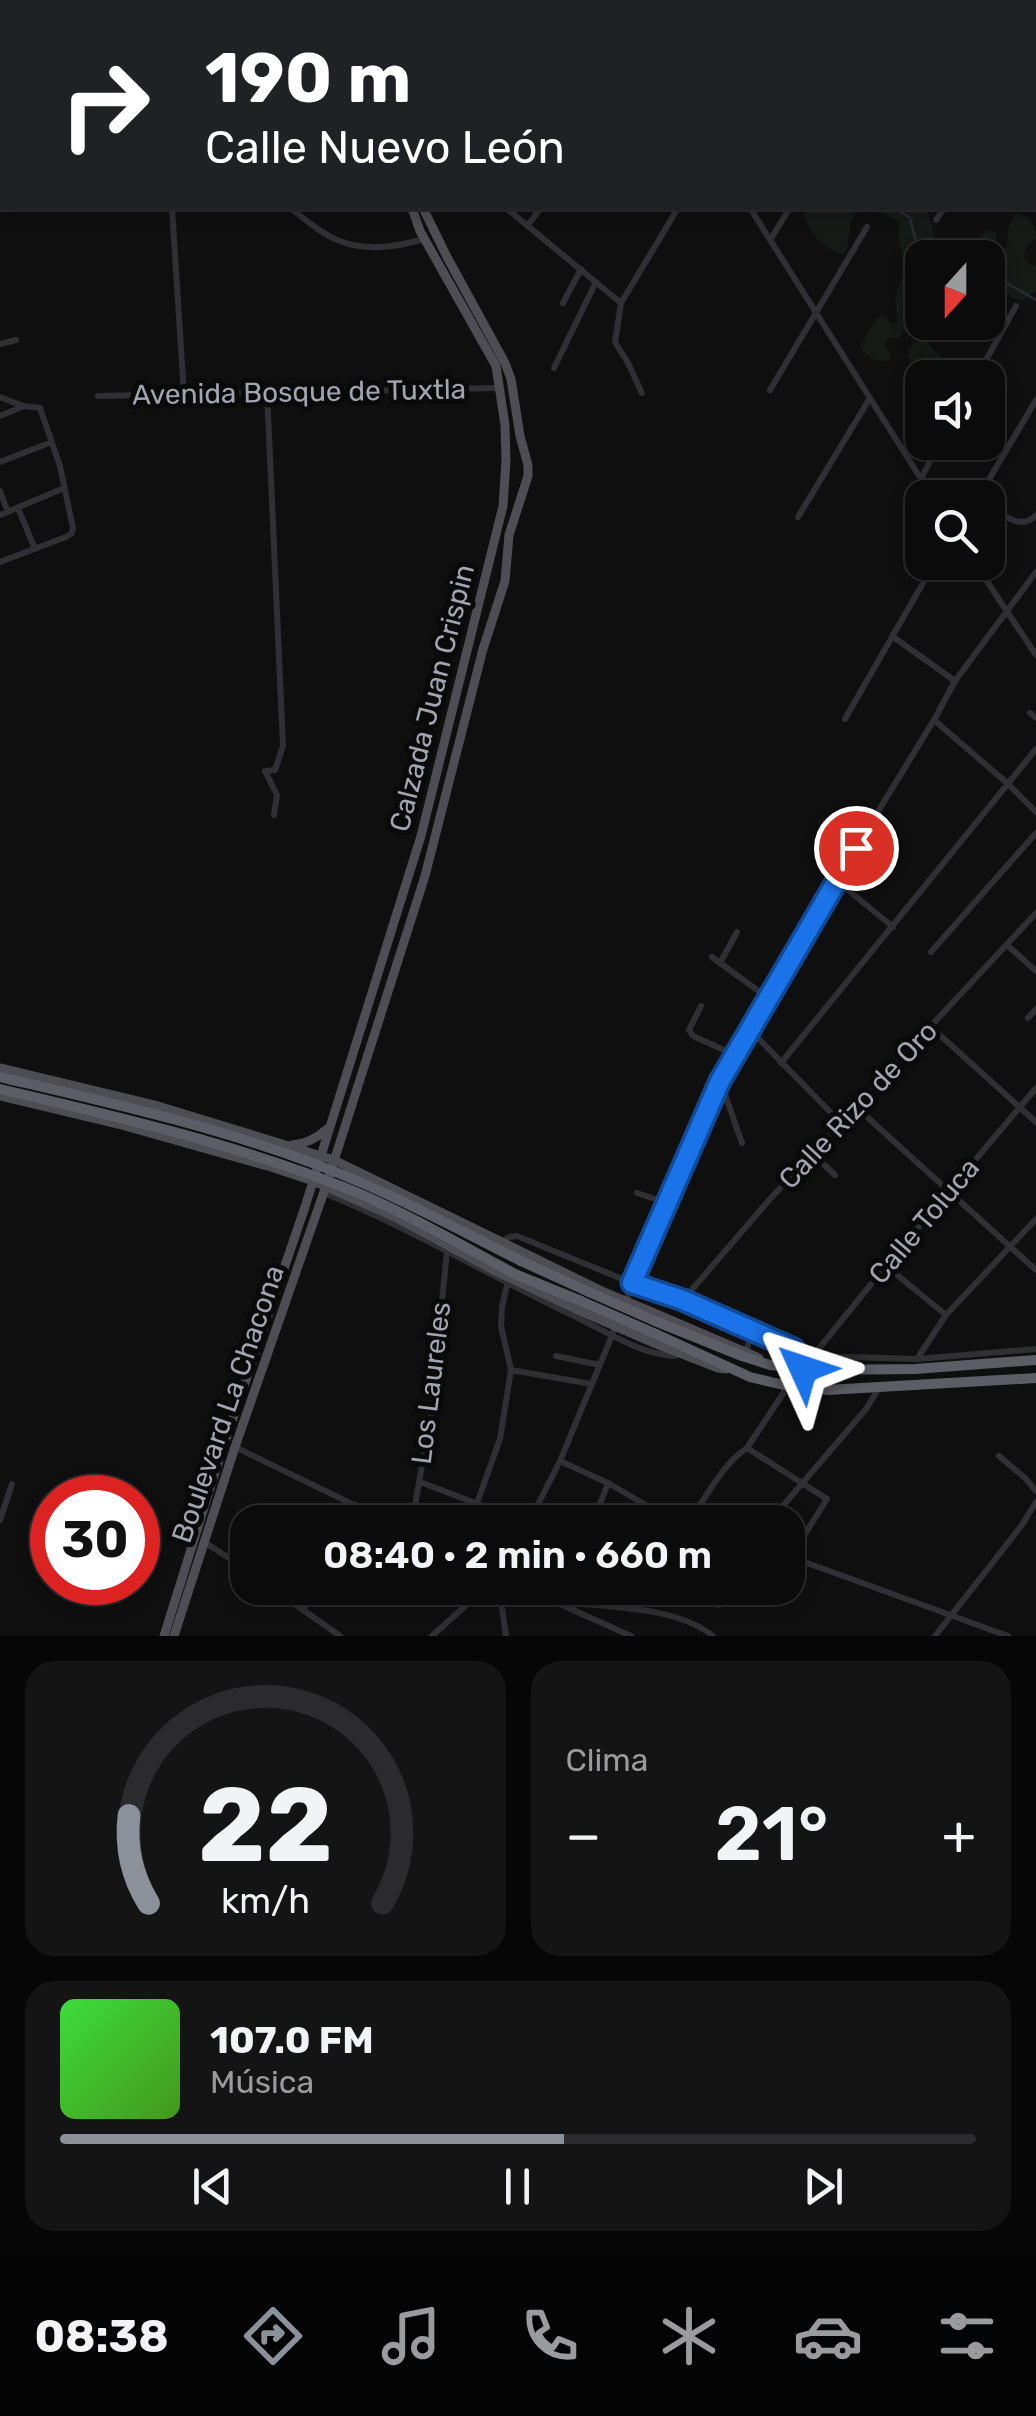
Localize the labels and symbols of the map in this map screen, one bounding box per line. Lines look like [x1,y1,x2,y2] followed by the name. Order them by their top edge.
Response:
[905,240,1005,340] north arrow
[132,373,466,411] street label: Avenida Bosque de Tuxtla
[383,561,481,835] street label: Calzada Juan Crispin
[814,806,899,891] pin
[772,1014,944,1196] street label: Calle Rizo de Oro
[862,1152,986,1290] street label: Calle Toluca
[165,1261,291,1547] street label: Boulevard La Chacona
[405,1300,457,1466] street label: Los Laureles
[751,1317,855,1421] position arrow
[30,1475,160,1605] speed limit sign: 30

